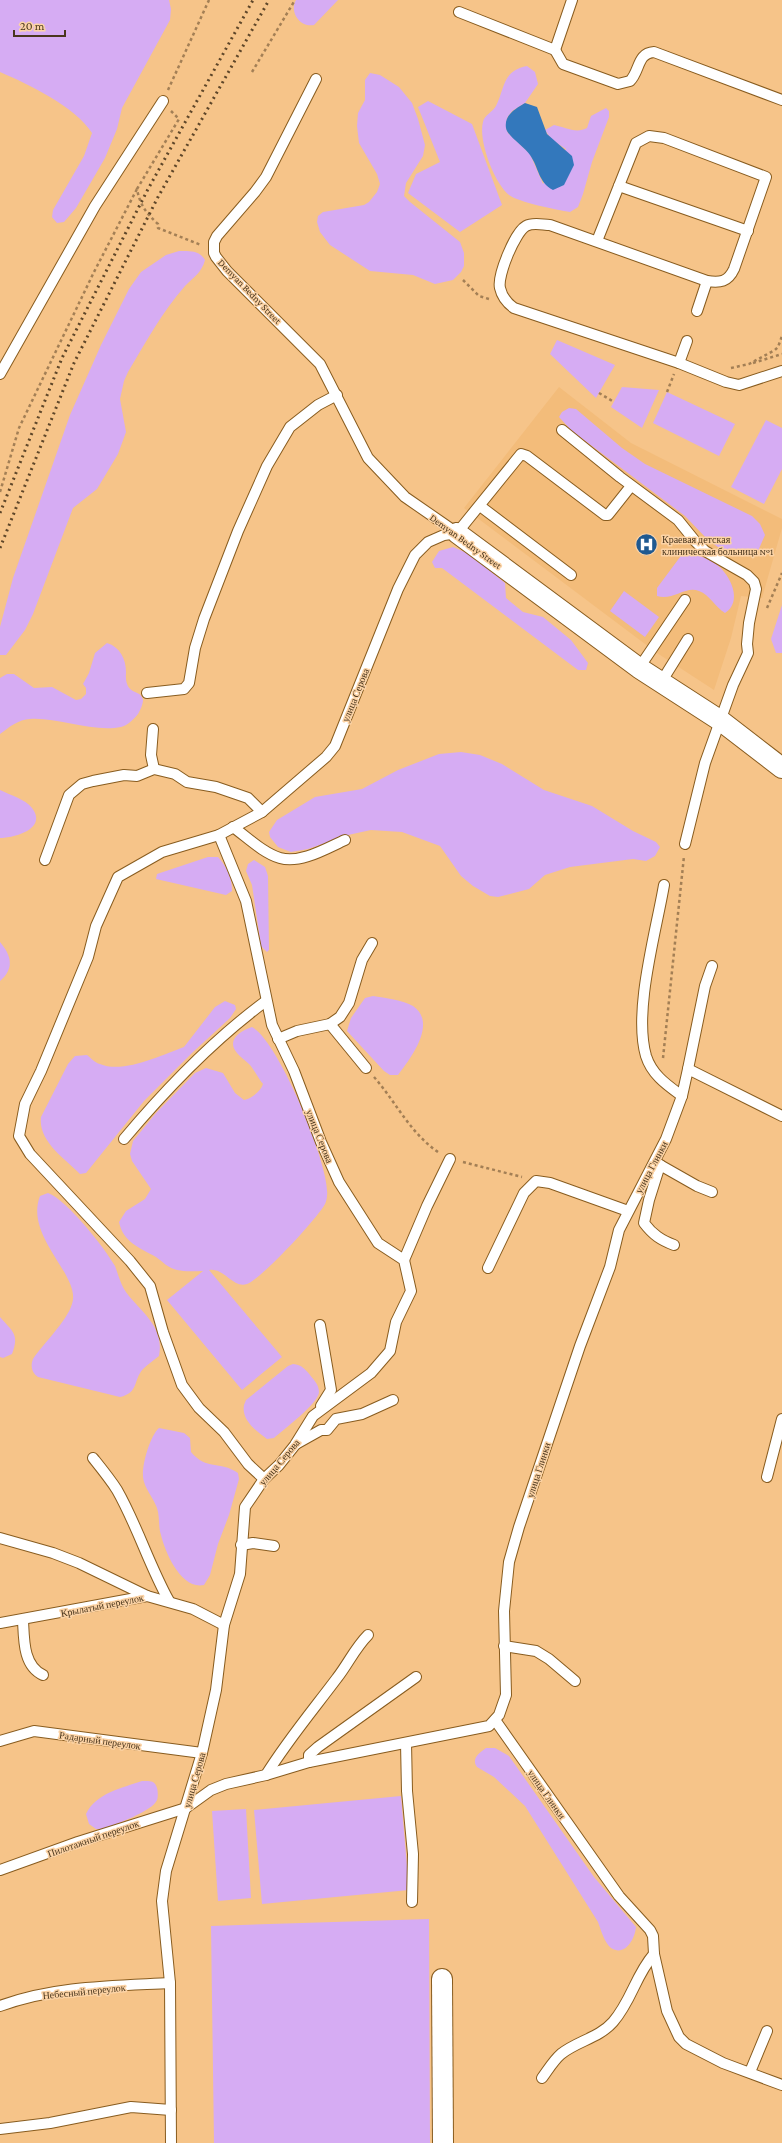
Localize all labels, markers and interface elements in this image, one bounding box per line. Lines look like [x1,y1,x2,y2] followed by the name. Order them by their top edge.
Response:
[14,12,65,38] scale bar
[20,19,45,33] text: 20 m
[216,257,284,327] street label: Demyan Bedny Street
[428,512,504,571] street label: Demyan Bedny Street
[633,532,659,558] hospital icon: Краевая детская клиническая больница №1
[662,534,773,557] place label: Краевая детская клиническая больница №1
[340,666,371,724] street label: улица Серова
[304,1108,335,1165] street label: улица Серова
[633,1139,670,1195] street label: улица Глинки
[257,1437,302,1488] street label: улица Серова
[524,1440,553,1499] street label: улица Глинки
[60,1592,145,1619] street label: Крылатый переулок
[58,1729,142,1752] street label: Радарный переулок
[181,1751,208,1809] street label: улица Серова
[526,1768,568,1822] street label: улица Глинки
[46,1818,140,1859] street label: Пилотажный переулок
[42,1982,126,2001] street label: Небесный переулок

